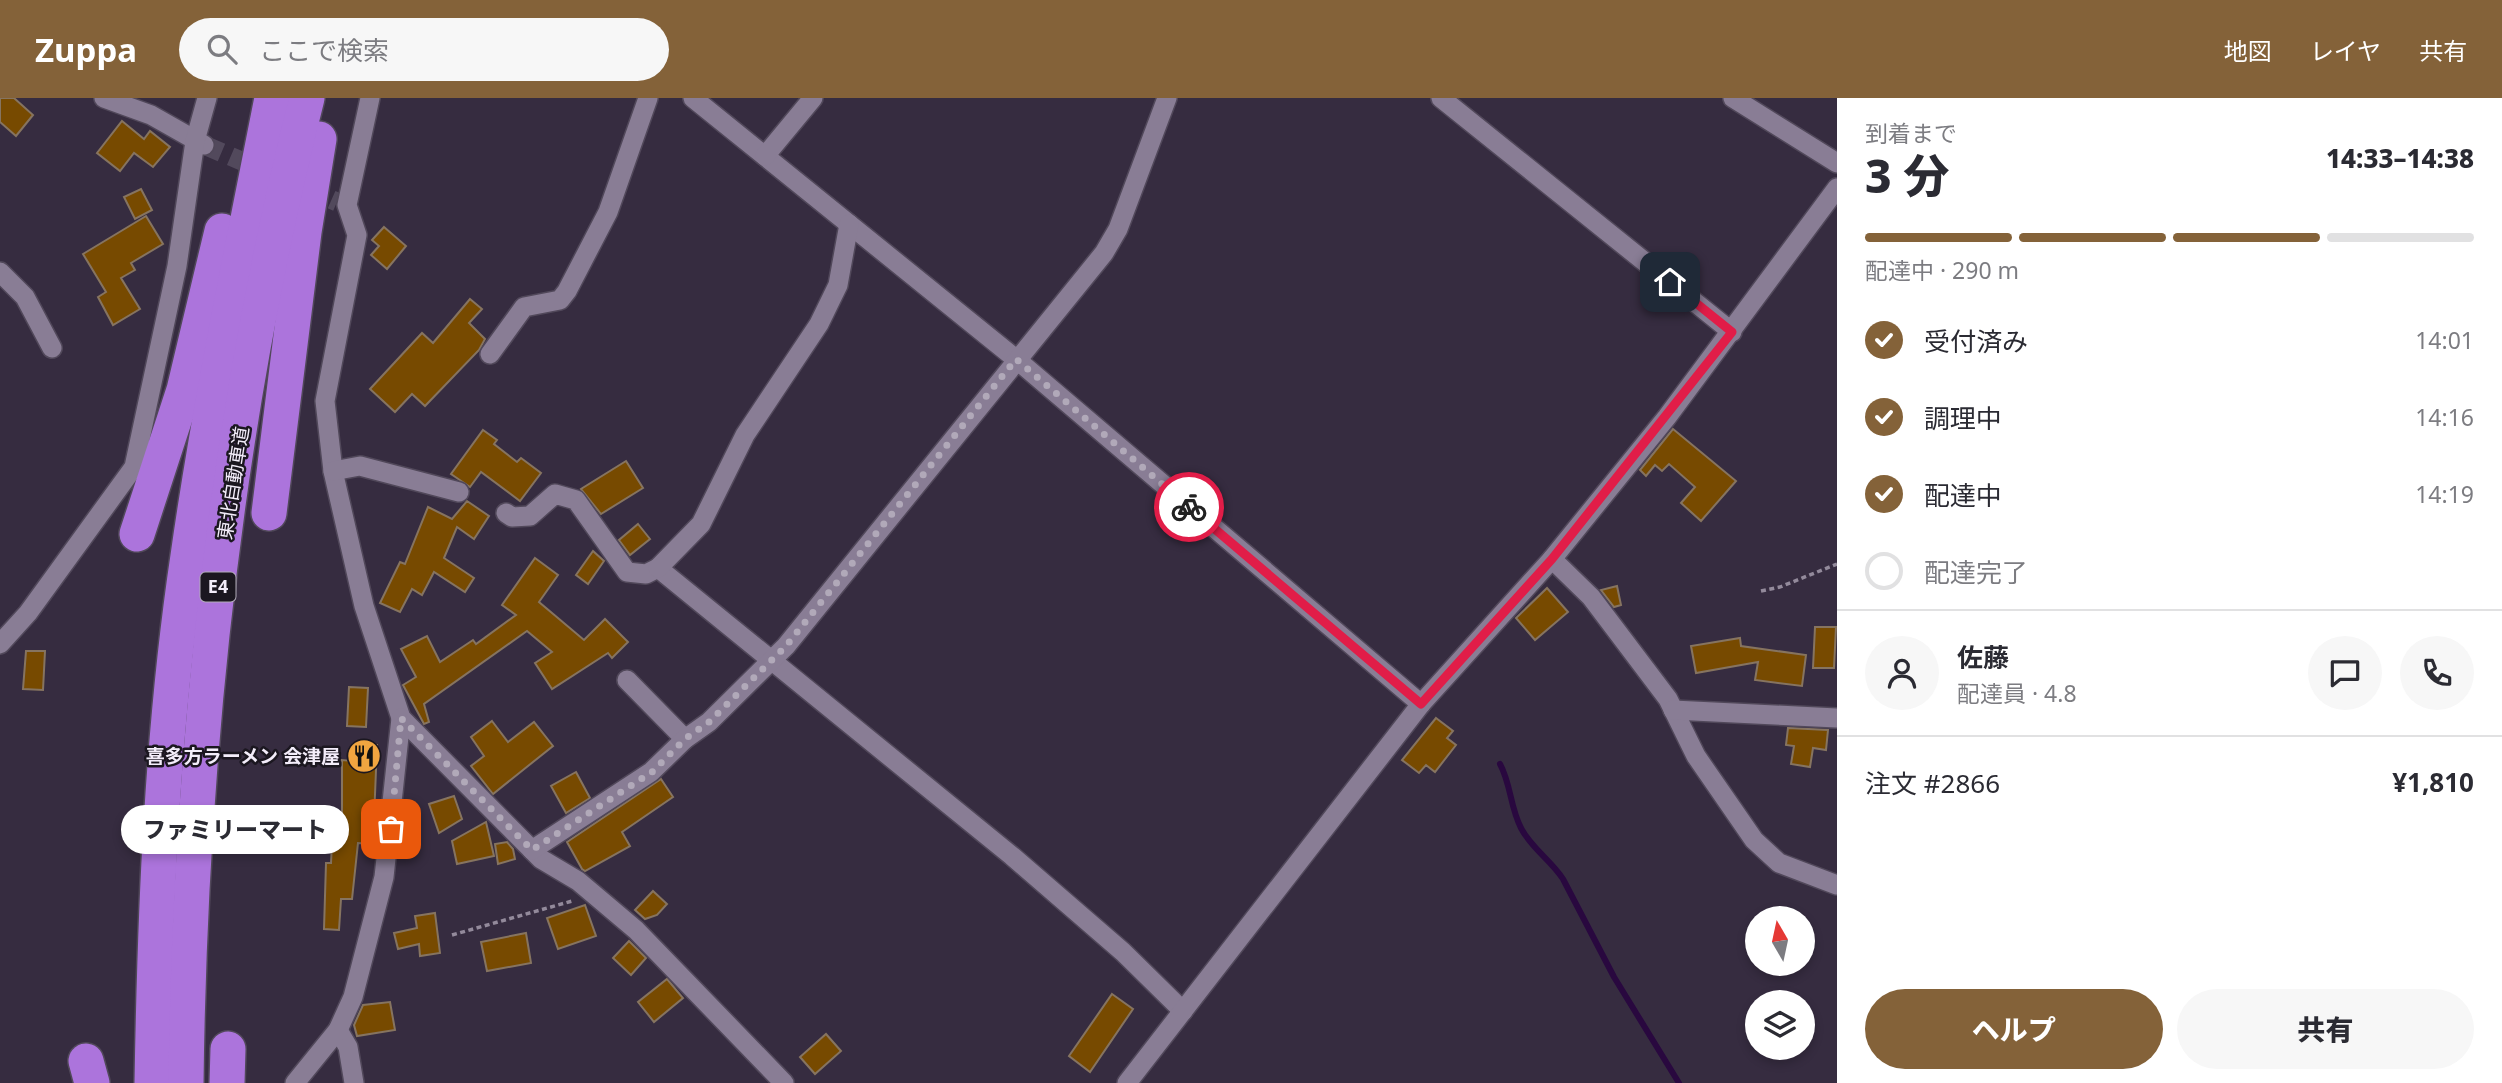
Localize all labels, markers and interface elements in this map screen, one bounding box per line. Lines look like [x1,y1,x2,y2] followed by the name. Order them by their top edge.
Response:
[179,18,669,81] search box
[35,27,137,72] text: Zuppa
[203,30,241,68] icon: search
[259,32,389,68] text: ここで検索
[2224,34,2272,67] text: 地図
[2310,34,2381,67] text: レイヤ
[2419,34,2467,67] text: 共有
[1865,117,1957,149] text: 到着まで
[2326,140,2474,176] text: 14:33–14:38
[1865,144,1950,206] text: 3 分
[1640,252,1700,312] pin
[1865,254,2019,286] text: 配達中 · 290 m
[1651,263,1689,301] icon: home
[1865,321,1903,359] icon: check
[1924,323,2028,359] text: 受付済み
[2415,324,2474,356] text: 14:01
[1865,398,1903,436] icon: check
[1924,400,2002,436] text: 調理中
[2415,401,2474,433] text: 14:16
[211,425,255,541] street label: 東北自動車道
[1154,472,1224,542] courier
[1865,475,1903,513] icon: check
[1924,477,2002,513] text: 配達中
[2415,478,2474,510] text: 14:19
[1170,488,1208,526] icon: bike
[1924,554,2028,590] text: 配達完了
[200,573,235,602] road number: E4
[1865,636,1939,710] button: person
[2308,636,2382,710] button: chat
[2400,636,2474,710] button: phone
[1957,639,2009,675] text: 佐藤
[1957,677,2077,709] text: 配達員 · 4.8
[345,737,383,775] restaurant icon: 喜多方ラーメン 会津屋
[146,743,340,769] place label: 喜多方ラーメン 会津屋
[2392,764,2474,800] text: ¥1,810
[1865,765,2000,801] text: 注文 #2866
[361,799,421,859] pin
[121,804,349,854] callout: ファミリーマート
[372,810,410,848] icon: bag
[143,813,327,845] text: ファミリーマート
[1745,906,1815,976] north arrow
[1745,906,1815,1060] map controls
[1865,989,2163,1069] button: ヘルプ
[2177,989,2474,1069] button: 共有
[1745,990,1815,1060] button: layers

